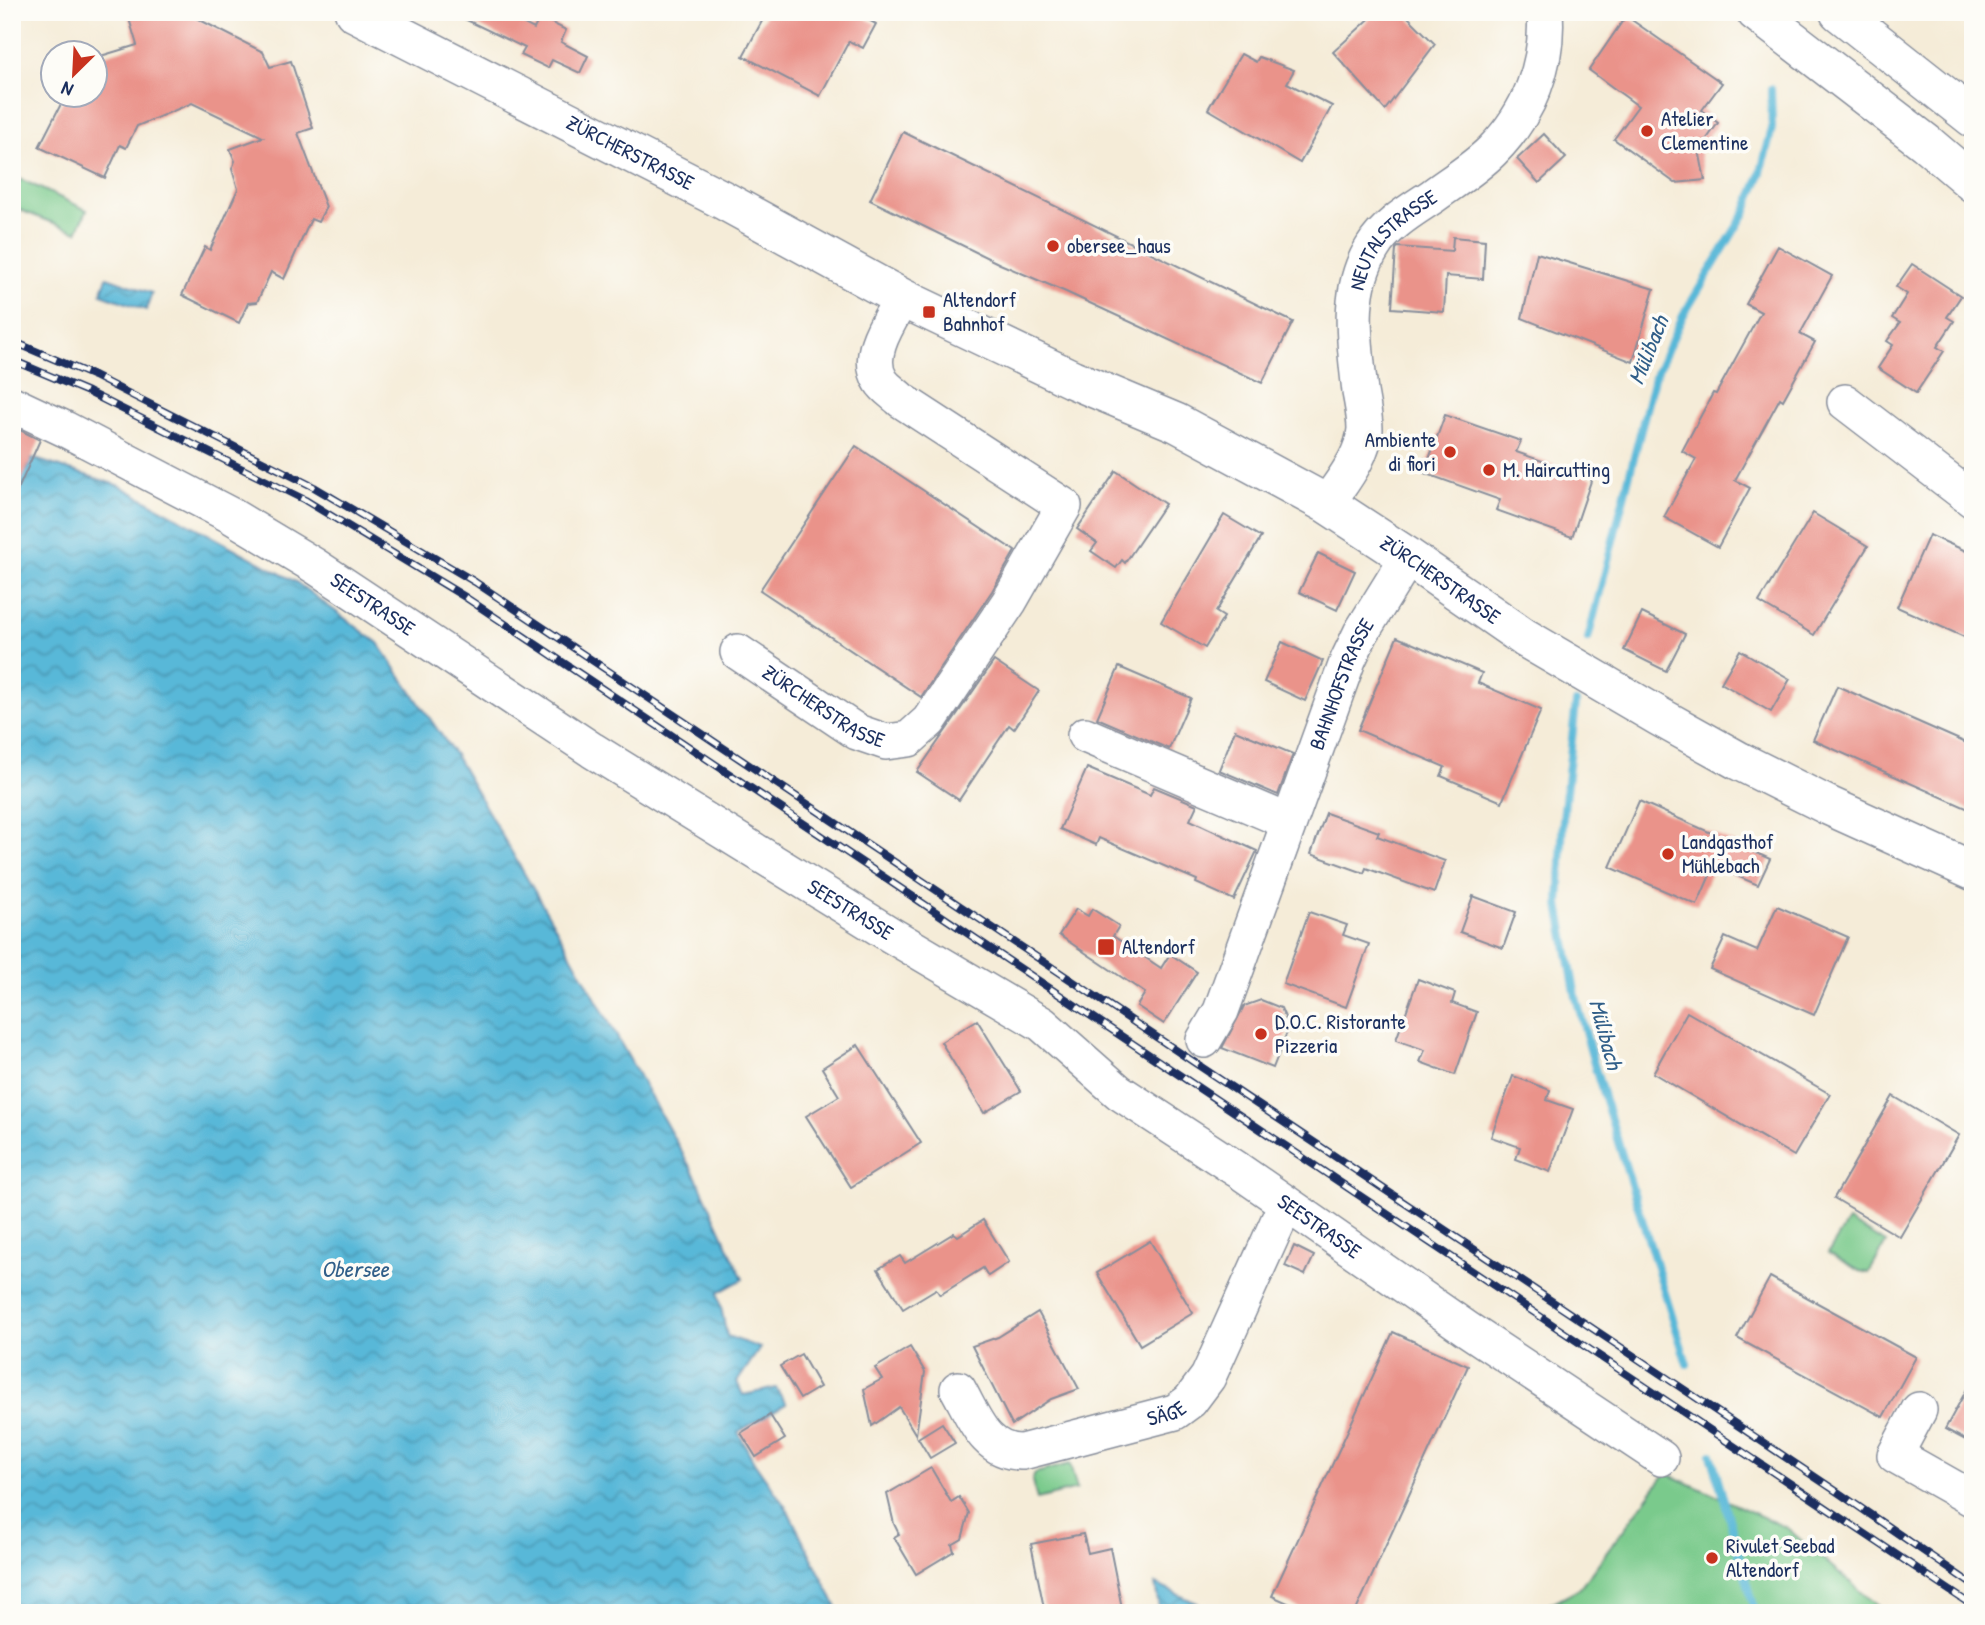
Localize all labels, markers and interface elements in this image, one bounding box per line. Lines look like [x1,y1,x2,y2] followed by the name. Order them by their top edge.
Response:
[38,38,108,108] north arrow
[57,76,77,103] text: N
[1661,104,1748,157] place label: Atelier Clementine
[562,108,699,197] street label: ZÜRCHERSTRASSE
[1639,123,1655,139] marker: Atelier Clementine
[1342,182,1443,293] street label: NEUTALSTRASSE
[1067,231,1171,260] place label: obersee_haus
[1045,238,1061,254] marker: obersee_haus
[943,285,1017,338] place label: Altendorf Bahnhof
[921,304,937,320] marker: Altendorf Bahnhof
[1620,310,1676,389] water label: Mülibach
[1365,425,1436,478] place label: Ambiente di fiori
[1442,444,1458,460] marker: Ambiente di fiori
[1503,455,1610,484] place label: M. Haircutting
[1481,462,1497,478] marker: M. Haircutting
[1375,528,1506,631] street label: ZÜRCHERSTRASSE
[325,565,421,643] street label: SEESTRASSE
[1302,613,1381,754] street label: BAHNHOFSTRASSE
[757,657,889,755] street label: ZÜRCHERSTRASSE
[1682,827,1774,880] place label: Landgasthof Mühlebach
[1660,846,1676,862] marker: Landgasthof Mühlebach
[802,872,899,947] street label: SEESTRASSE
[1122,932,1196,961] place label: Altendorf
[1096,937,1116,957] marker: Altendorf
[1582,995,1631,1074] water label: Mülibach
[1275,1007,1406,1060] place label: D.O.C. Ristorante Pizzeria
[1253,1026,1269,1042] marker: D.O.C. Ristorante Pizzeria
[1272,1187,1367,1265] street label: SEESTRASSE
[321,1253,390,1284] water label: Obersee
[1144,1393,1192,1433] street label: SÄGE
[1726,1531,1834,1584] place label: Rivulet Seebad Altendorf
[1704,1550,1720,1566] marker: Rivulet Seebad Altendorf

